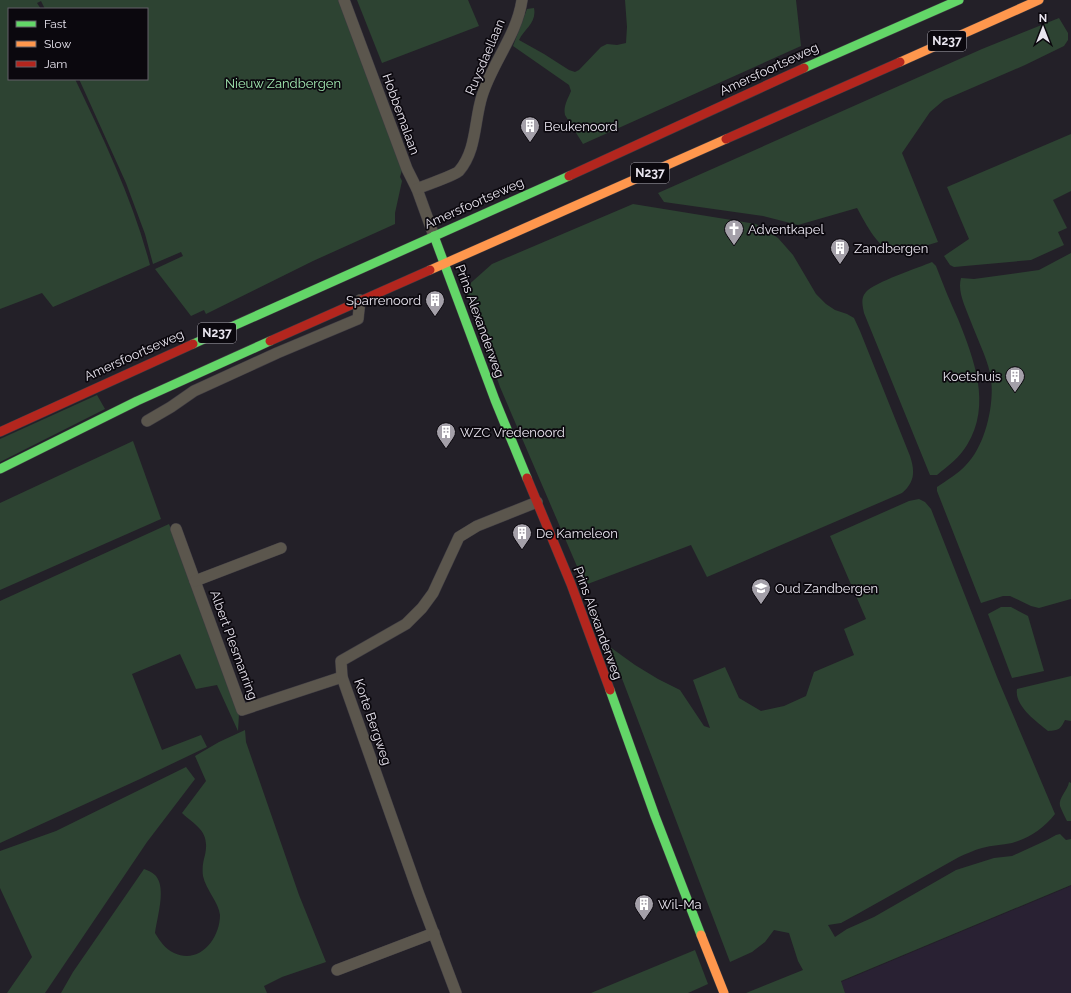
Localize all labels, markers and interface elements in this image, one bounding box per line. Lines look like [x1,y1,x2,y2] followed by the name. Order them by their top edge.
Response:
[8,8,148,80] legend
[1023,8,1063,48] north arrow
[1039,12,1047,25] text: N
[44,17,67,31] text: Fast
[462,17,508,97] street label: Ruysdaellaan
[928,31,966,51] road number: N237
[44,37,71,51] text: Slow
[717,40,821,98] street label: Amersfoortseweg
[44,57,67,71] text: Jam
[379,71,423,157] street label: Hobbemalaan
[225,76,341,91] park label: Nieuw Zandbergen
[519,115,541,143] building icon: Beukenoord
[544,119,618,134] place label: Beukenoord
[631,163,669,183] road number: N237
[422,174,526,232] street label: Amersfoortseweg
[723,218,745,246] church icon: Adventkapel
[748,222,824,237] place label: Adventkapel
[829,237,851,265] building icon: Zandbergen
[854,241,928,256] place label: Zandbergen
[453,262,507,380] street label: Prins Alexanderweg
[424,289,446,317] building icon: Sparrenoord
[346,293,421,308] place label: Sparrenoord
[198,323,236,343] road number: N237
[82,326,186,384] street label: Amersfoortseweg
[1004,365,1026,393] building icon: Koetshuis
[943,369,1001,384] place label: Koetshuis
[435,421,457,449] building icon: WZC Vredenoord
[460,425,565,440] place label: WZC Vredenoord
[511,522,533,550] building icon: De Kameleon
[536,526,618,541] place label: De Kameleon
[571,564,625,682] street label: Prins Alexanderweg
[750,577,772,605] school or university icon: Oud Zandbergen
[775,581,878,596] place label: Oud Zandbergen
[207,588,261,702] street label: Albert Plesmanring
[351,677,395,767] street label: Korte Bergweg
[633,893,655,921] building icon: Wil-Ma
[658,897,702,912] place label: Wil-Ma

